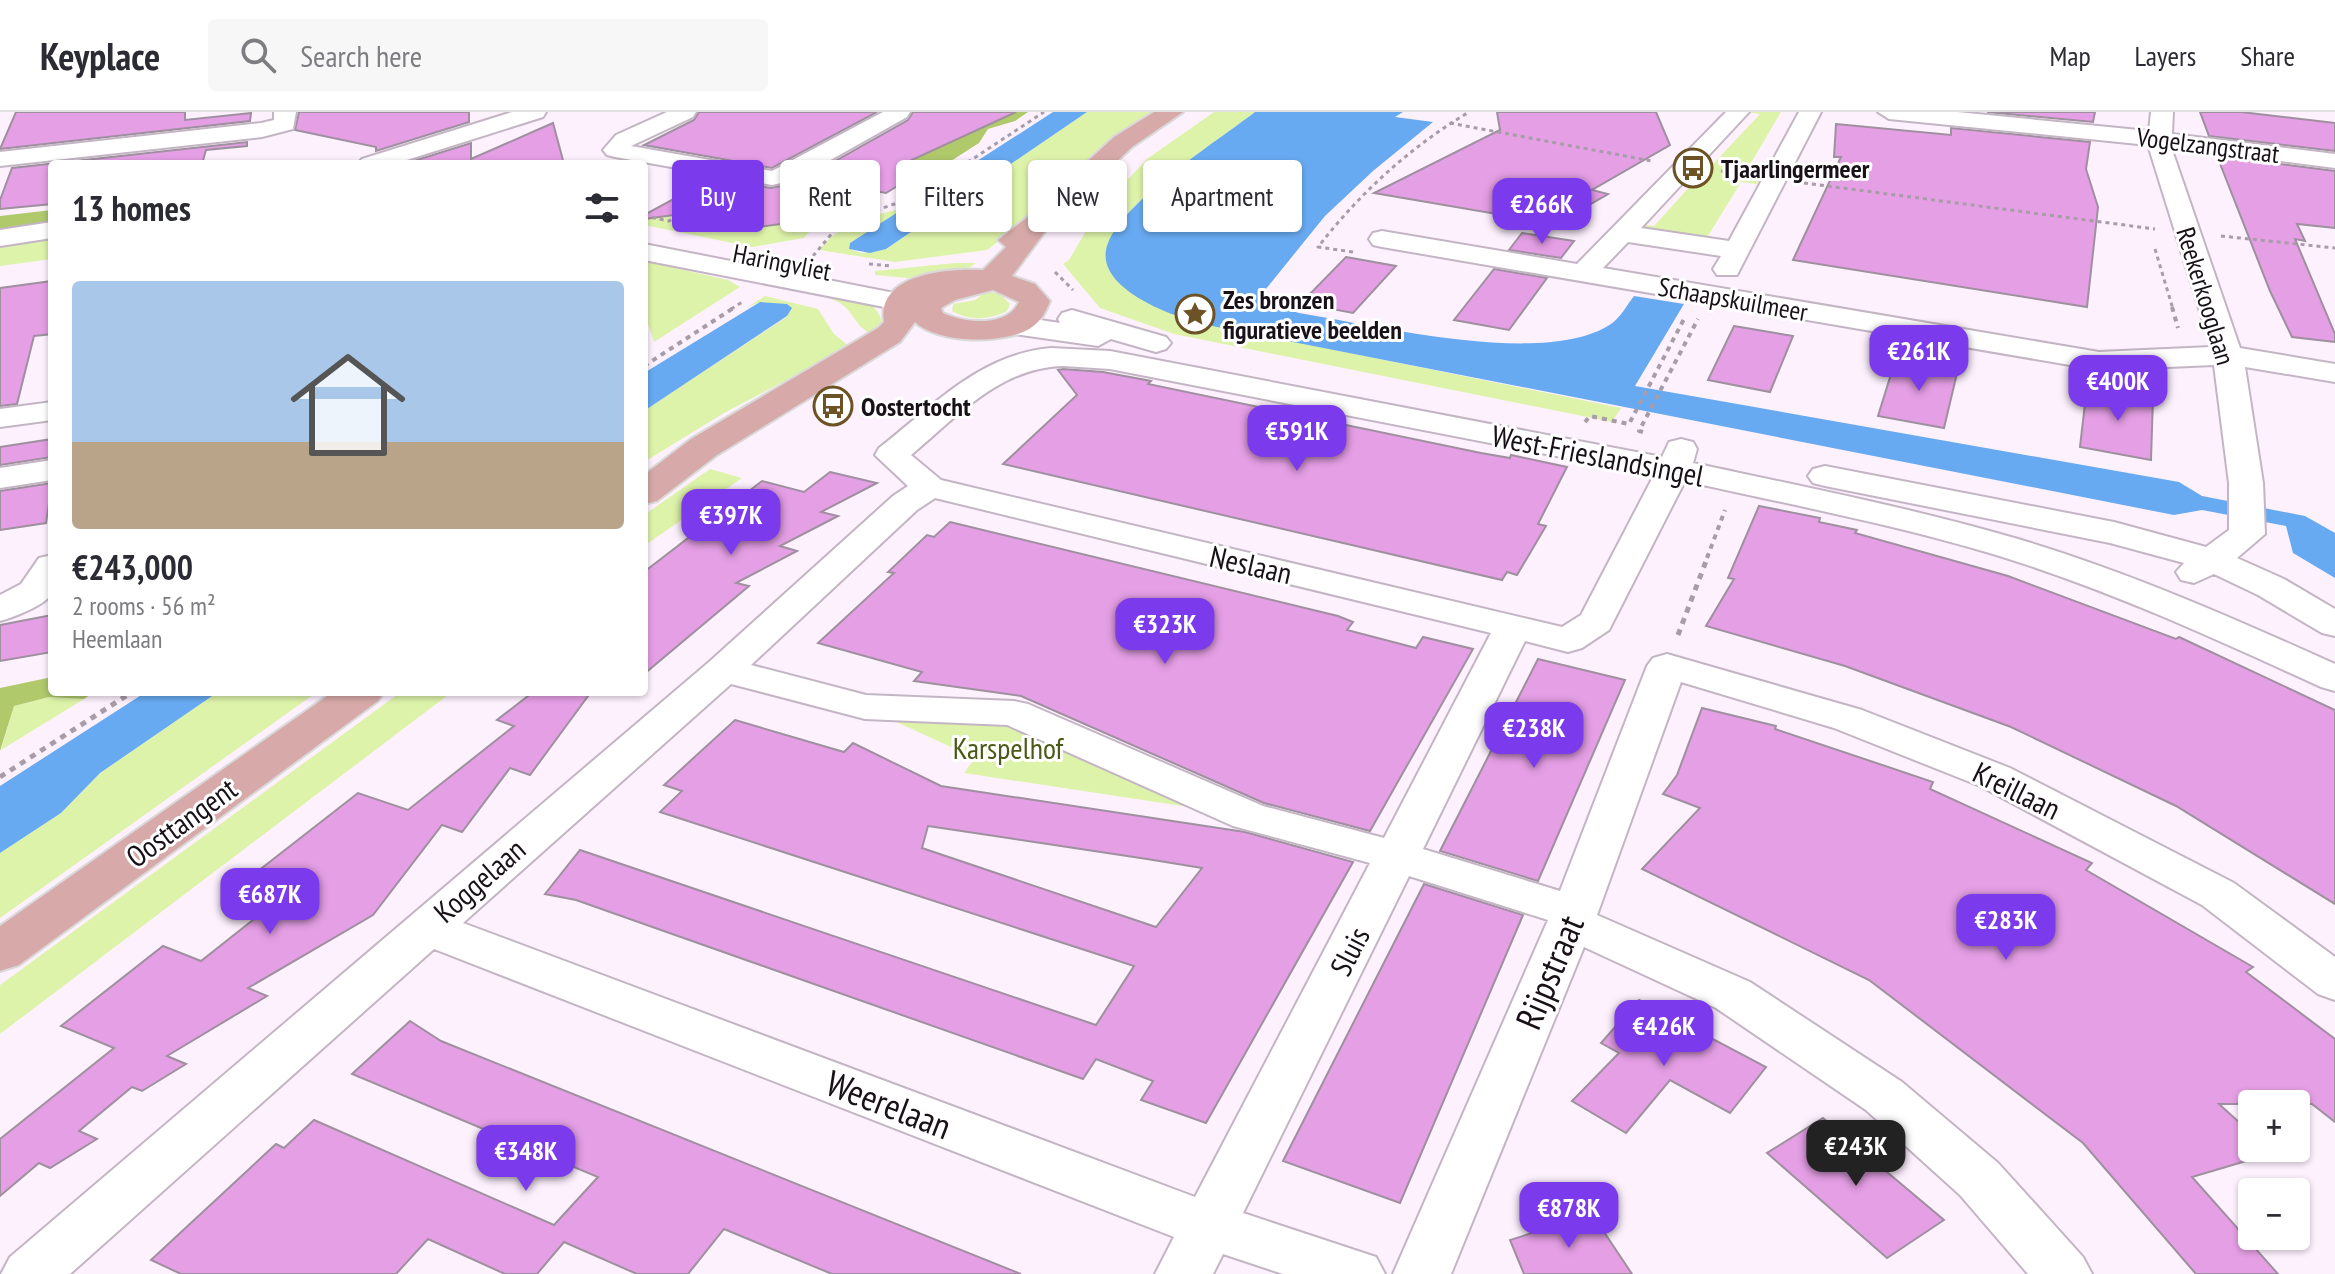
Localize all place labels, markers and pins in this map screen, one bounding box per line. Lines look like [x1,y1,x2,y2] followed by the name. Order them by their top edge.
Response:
[1672,147,1714,189] bus stop icon: Tjaarlingermeer
[1721,152,1870,185] place label: Tjaarlingermeer
[1486,178,1598,246] pin: €266K
[1223,283,1402,346] place label: Zes bronzen figuratieve beelden
[1174,293,1216,335] place icon: Zes bronzen figuratieve beelden
[1863,325,1975,393] pin: €261K
[2062,355,2174,423] pin: €400K
[812,385,854,427] bus stop icon: Oostertocht
[861,390,971,423] place label: Oostertocht
[1241,405,1353,473] pin: €591K
[675,489,787,557] pin: €397K
[1109,598,1221,666] pin: €323K
[1478,702,1590,770] pin: €238K
[214,868,326,936] pin: €687K
[1950,894,2062,962] pin: €283K
[1608,1000,1720,1068] pin: €426K
[1800,1120,1912,1188] pin: €243K
[470,1125,582,1193] pin: €348K
[1513,1182,1625,1250] pin: €878K

